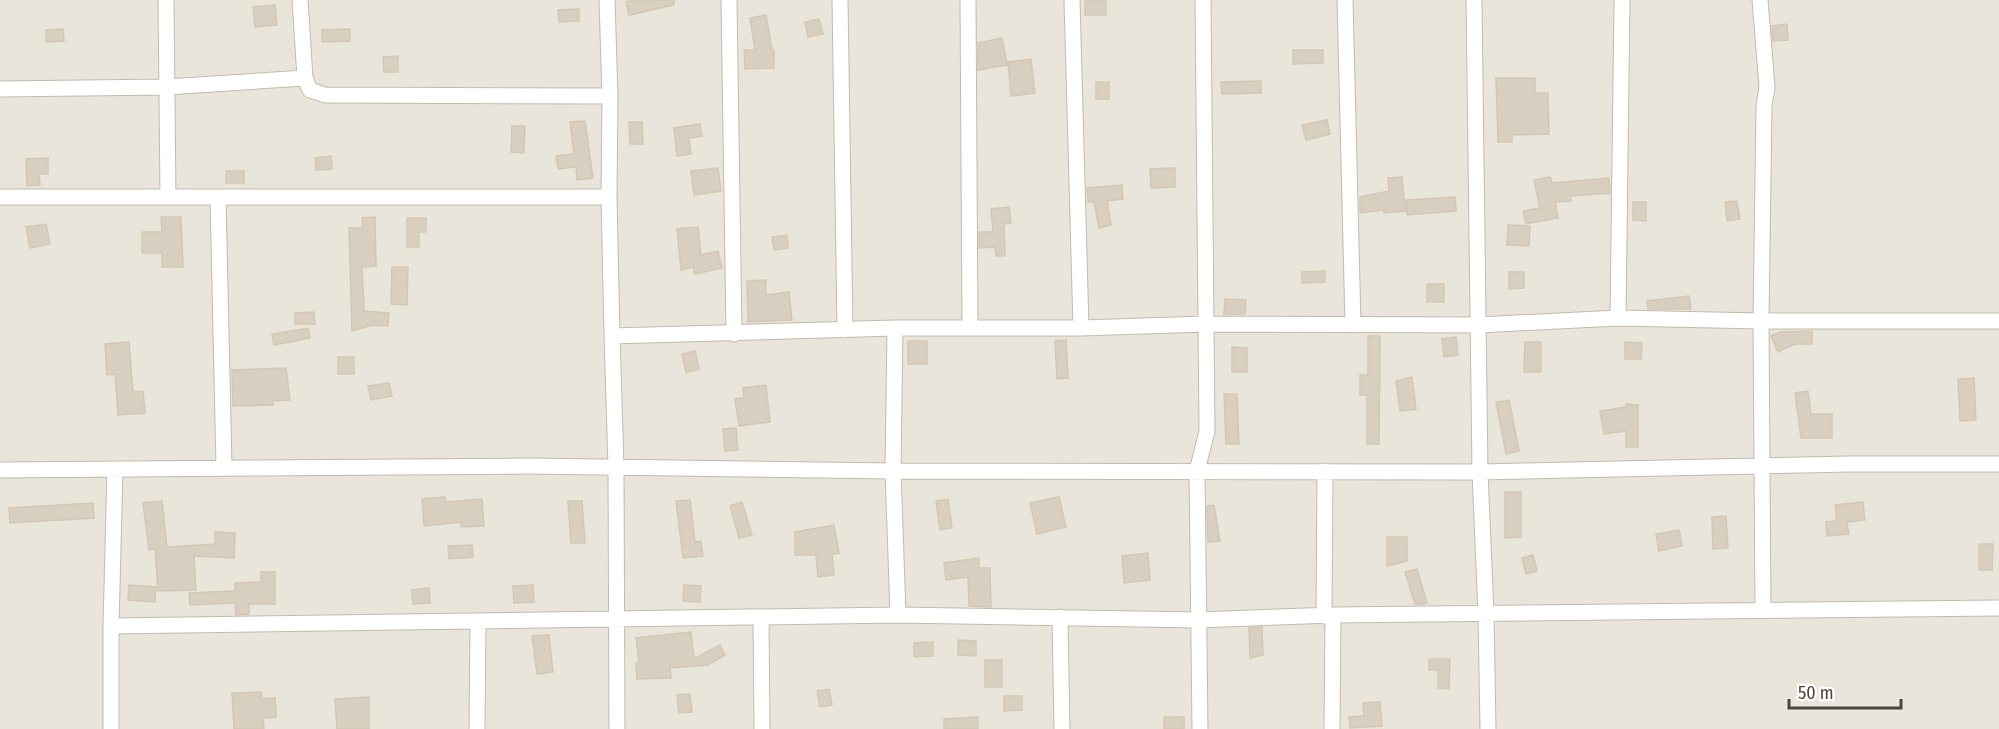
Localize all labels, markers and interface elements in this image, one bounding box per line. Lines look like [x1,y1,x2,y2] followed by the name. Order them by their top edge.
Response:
[1789,672,1902,710] scale bar
[1798,682,1834,704] text: 50 m

